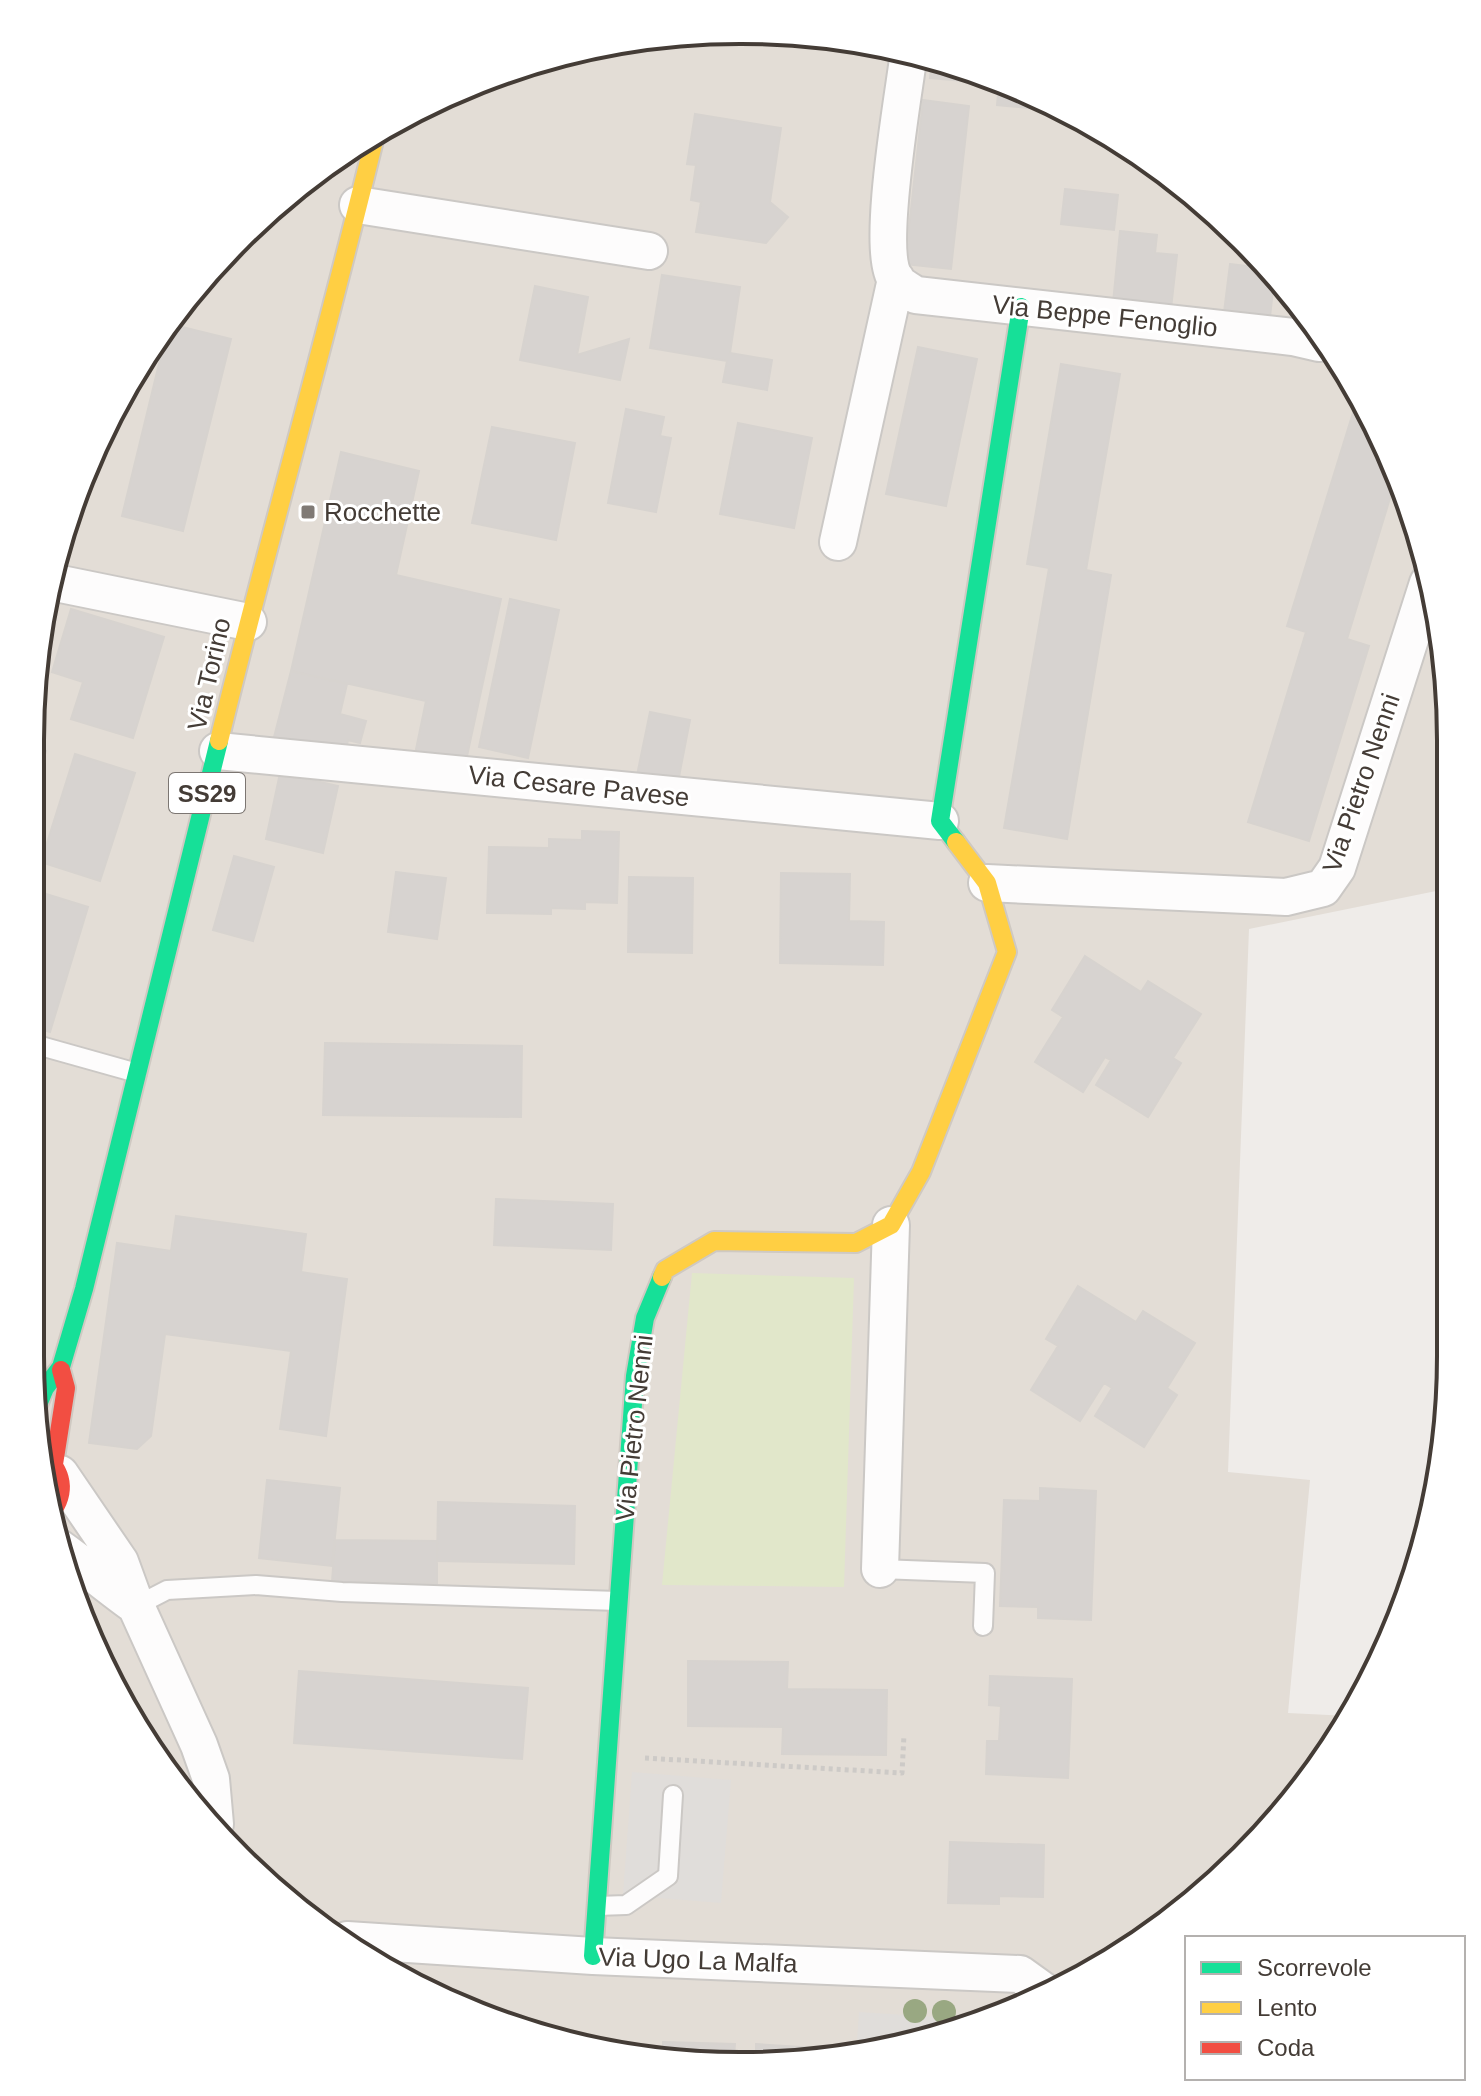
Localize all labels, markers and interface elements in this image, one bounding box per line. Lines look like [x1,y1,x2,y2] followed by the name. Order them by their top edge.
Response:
[991,289,1219,343] street label: Via Beppe Fenoglio
[324,497,441,527] place label: Rocchette
[299,503,317,521] marker: Rocchette
[181,615,237,733] street label: Via Torino
[1316,690,1406,876] street label: Via Pietro Nenni
[467,759,691,813] street label: Via Cesare Pavese
[169,773,245,813] road number: SS29
[609,1333,659,1523] street label: Via Pietro Nenni
[1185,1936,1465,2080] legend
[598,1942,798,1978] street label: Via Ugo La Malfa
[1257,1954,1372,1981] text: Scorrevole
[1257,1994,1317,2021] text: Lento
[1257,2034,1315,2061] text: Coda

